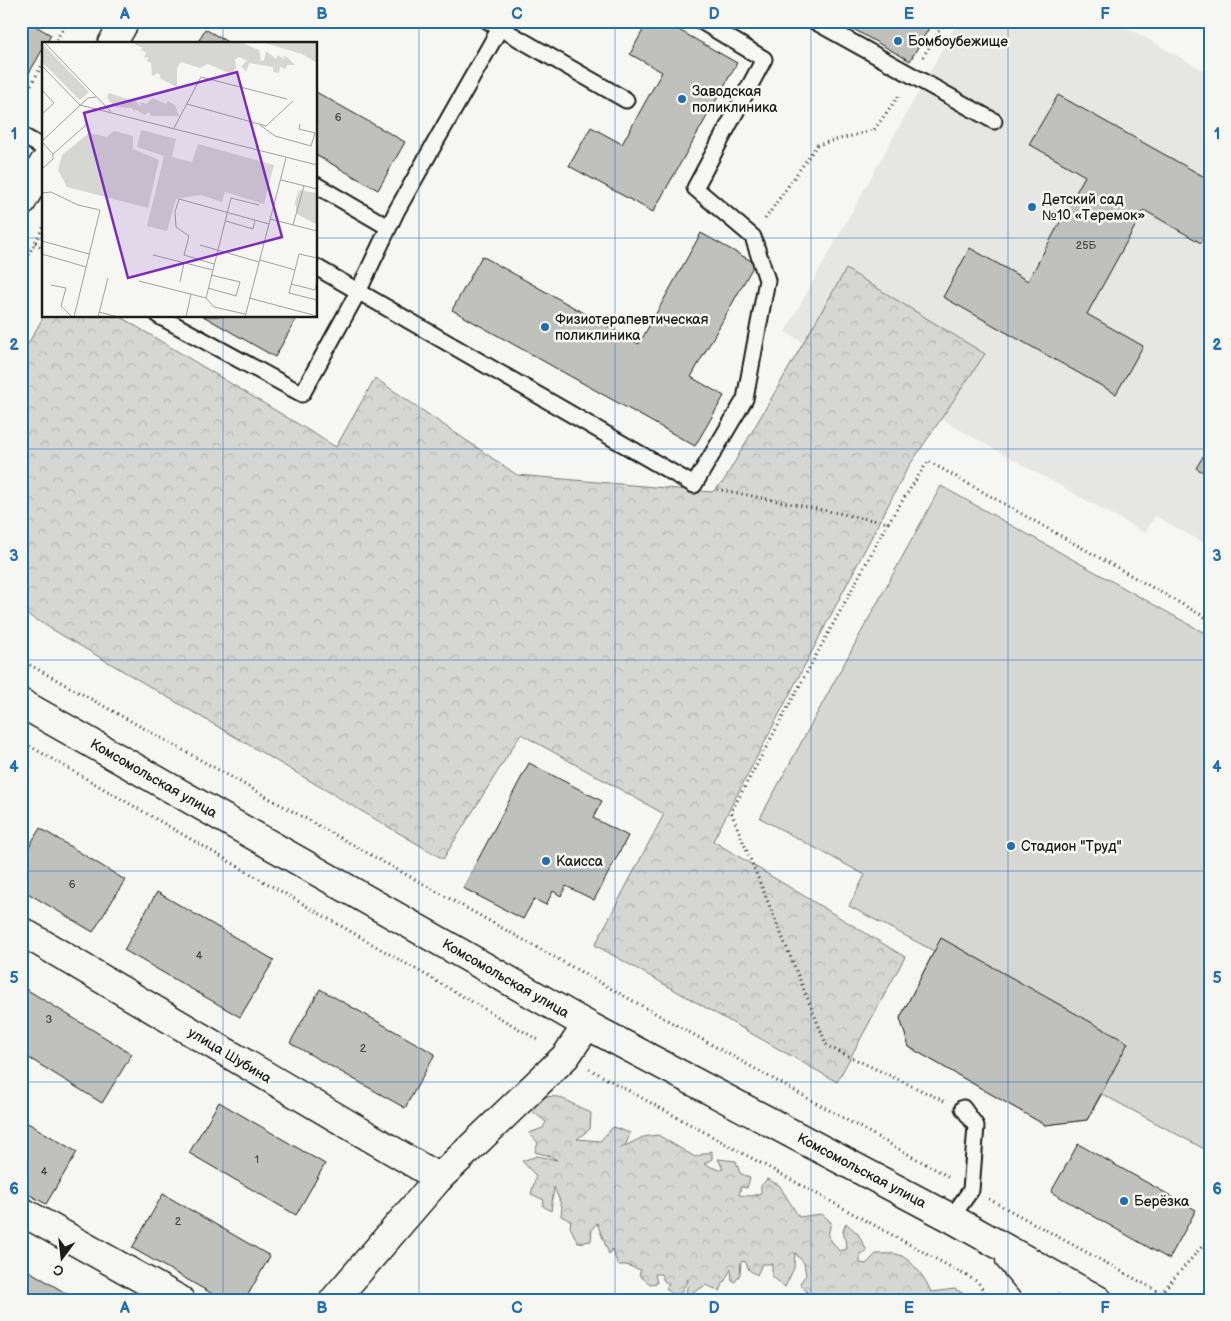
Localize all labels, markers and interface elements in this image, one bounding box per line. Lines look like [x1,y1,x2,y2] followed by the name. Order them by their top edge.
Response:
[119,5,130,24] text: A
[316,5,328,24] text: B
[511,5,523,24] text: C
[708,5,720,24] text: D
[904,5,914,24] text: E
[1100,5,1110,24] text: F
[908,33,1008,50] place label: Бомбоубежище
[892,35,904,47] marker: Бомбоубежище
[42,42,318,318] inset map
[692,83,778,116] place label: Заводская поликлиника
[676,93,688,105] marker: Заводская поликлиника
[335,111,342,124] house number: 6
[11,125,17,144] text: 1
[1214,125,1220,144] text: 1
[1042,191,1145,224] place label: Детский сад №10 «Теремок»
[1026,201,1038,213] marker: Детский сад №10 «Теремок»
[1076,239,1097,252] house number: 25Б
[555,311,709,344] place label: Физиотерапевтическая поликлиника
[539,321,551,333] marker: Физиотерапевтическая поликлиника
[9,336,19,355] text: 2
[1212,336,1222,355] text: 2
[9,547,19,566] text: 3
[1212,547,1222,566] text: 3
[87,735,221,822] street label: Комсомольская улица
[9,758,19,777] text: 4
[1212,758,1222,777] text: 4
[1021,838,1122,855] place label: Стадион "Труд"
[1005,840,1017,852] marker: Стадион "Труд"
[556,853,604,870] place label: Каисса
[540,855,552,867] marker: Каисса
[69,878,76,891] house number: 6
[439,935,573,1022] street label: Комсомольская улица
[196,949,203,962] house number: 4
[9,969,19,988] text: 5
[1212,969,1222,988] text: 5
[46,1013,53,1026] house number: 3
[185,1024,275,1087] street label: улица Шубина
[360,1042,367,1055] house number: 2
[794,1129,930,1212] street label: Комсомольская улица
[255,1153,259,1166] house number: 1
[41,1165,48,1178] house number: 4
[9,1180,19,1199] text: 6
[1212,1180,1222,1199] text: 6
[1134,1193,1190,1210] place label: Берёзка
[1118,1195,1130,1207] marker: Берёзка
[175,1215,182,1228] house number: 2
[38,1234,88,1284] north arrow
[52,1261,66,1280] text: С
[119,1299,130,1318] text: A
[316,1299,328,1318] text: B
[511,1299,523,1318] text: C
[708,1299,720,1318] text: D
[904,1299,914,1318] text: E
[1100,1299,1110,1318] text: F

